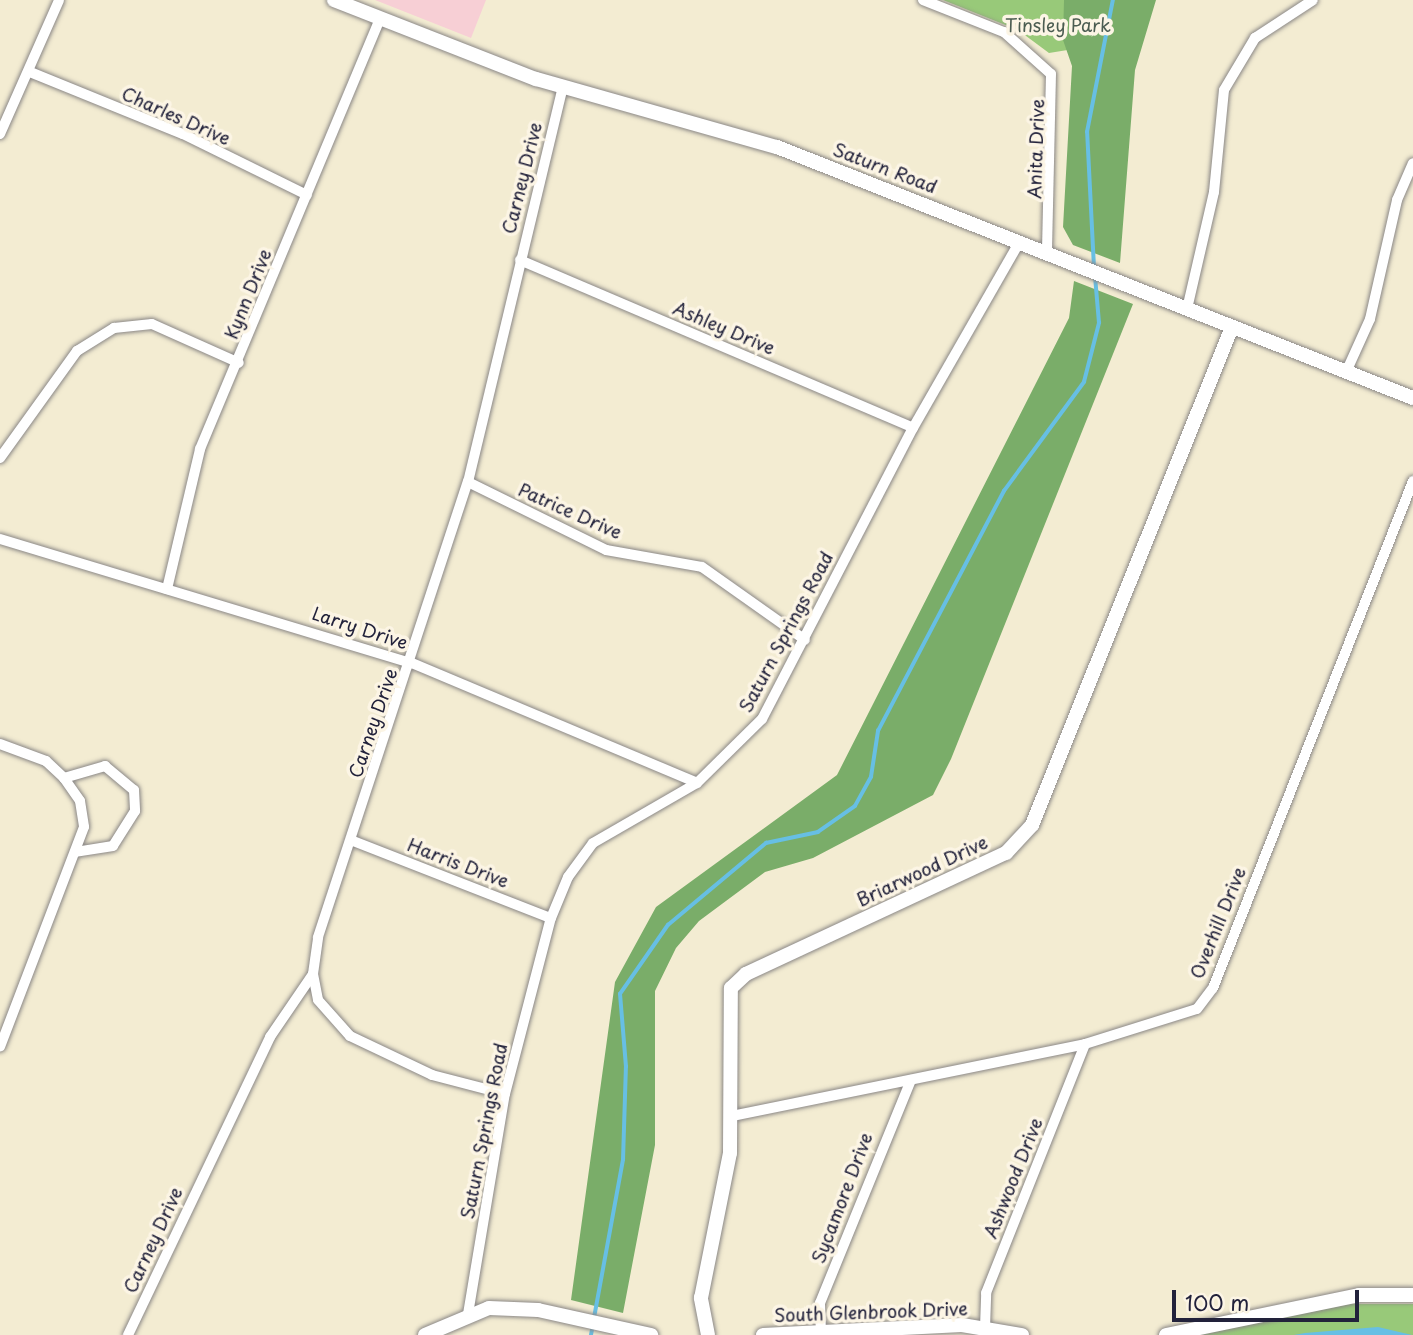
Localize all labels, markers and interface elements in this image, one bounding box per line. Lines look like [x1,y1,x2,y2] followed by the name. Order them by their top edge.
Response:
[1004,14,1112,36] park label: Tinsley Park
[118,82,234,150] street label: Charles Drive
[1023,98,1049,200] street label: Anita Drive
[497,119,547,237] street label: Carney Drive
[830,138,940,198] street label: Saturn Road
[220,246,276,342] street label: Kynn Drive
[669,297,779,359] street label: Ashley Drive
[515,478,625,544] street label: Patrice Drive
[734,548,838,716] street label: Saturn Springs Road
[310,603,410,653] street label: Larry Drive
[344,665,402,781] street label: Carney Drive
[853,831,991,911] street label: Briarwood Drive
[404,834,512,892] street label: Harris Drive
[1186,864,1250,982] street label: Overhill Drive
[456,1041,512,1221] street label: Saturn Springs Road
[979,1114,1047,1242] street label: Ashwood Drive
[807,1130,877,1266] street label: Sycamore Drive
[119,1183,187,1297] street label: Carney Drive
[1175,1276,1362,1320] scale bar
[1185,1286,1249,1318] text: 100 m
[772,1298,970,1326] street label: South Glenbrook Drive

